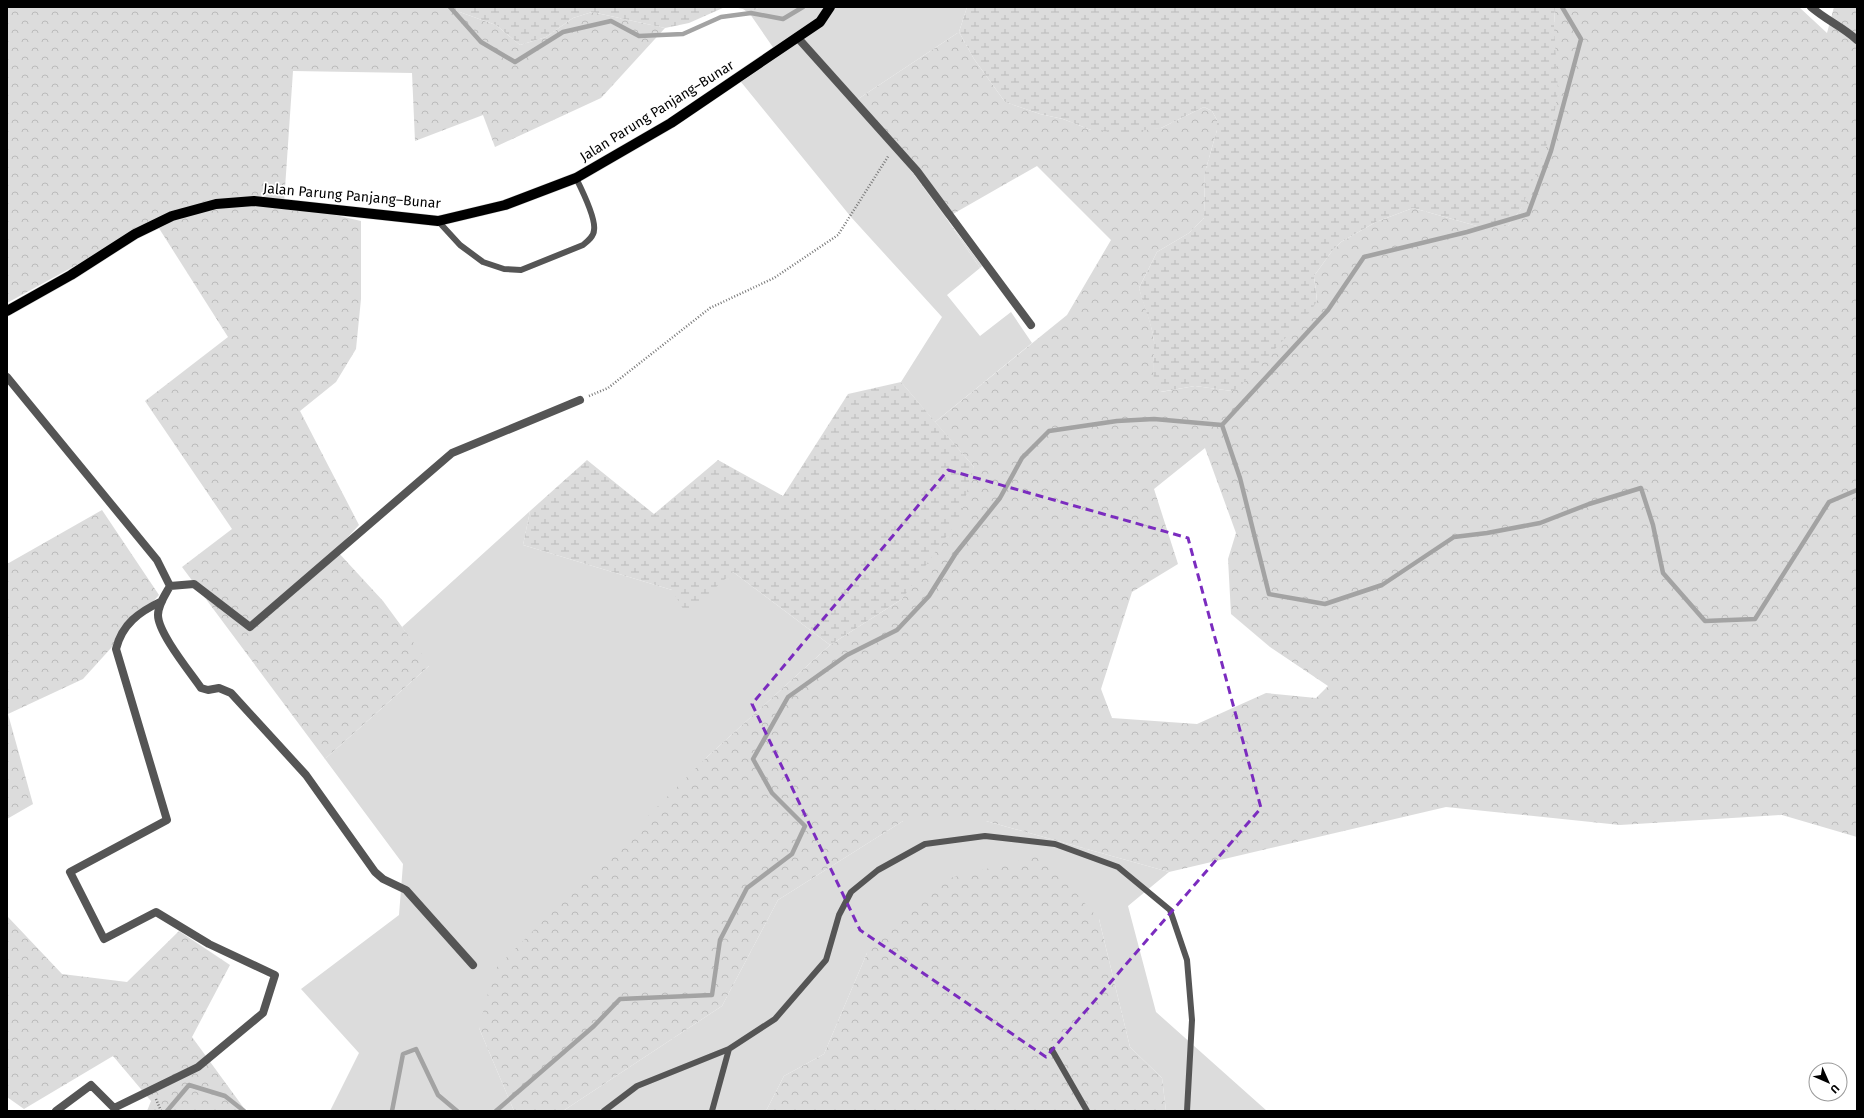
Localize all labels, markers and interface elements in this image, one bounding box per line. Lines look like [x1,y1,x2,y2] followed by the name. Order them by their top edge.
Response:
[577,56,738,165] street label: Jalan Parung Panjang–Bunar
[262,180,442,212] street label: Jalan Parung Panjang–Bunar
[1808,1062,1848,1102] north arrow
[1828,1082,1842,1096] text: U

